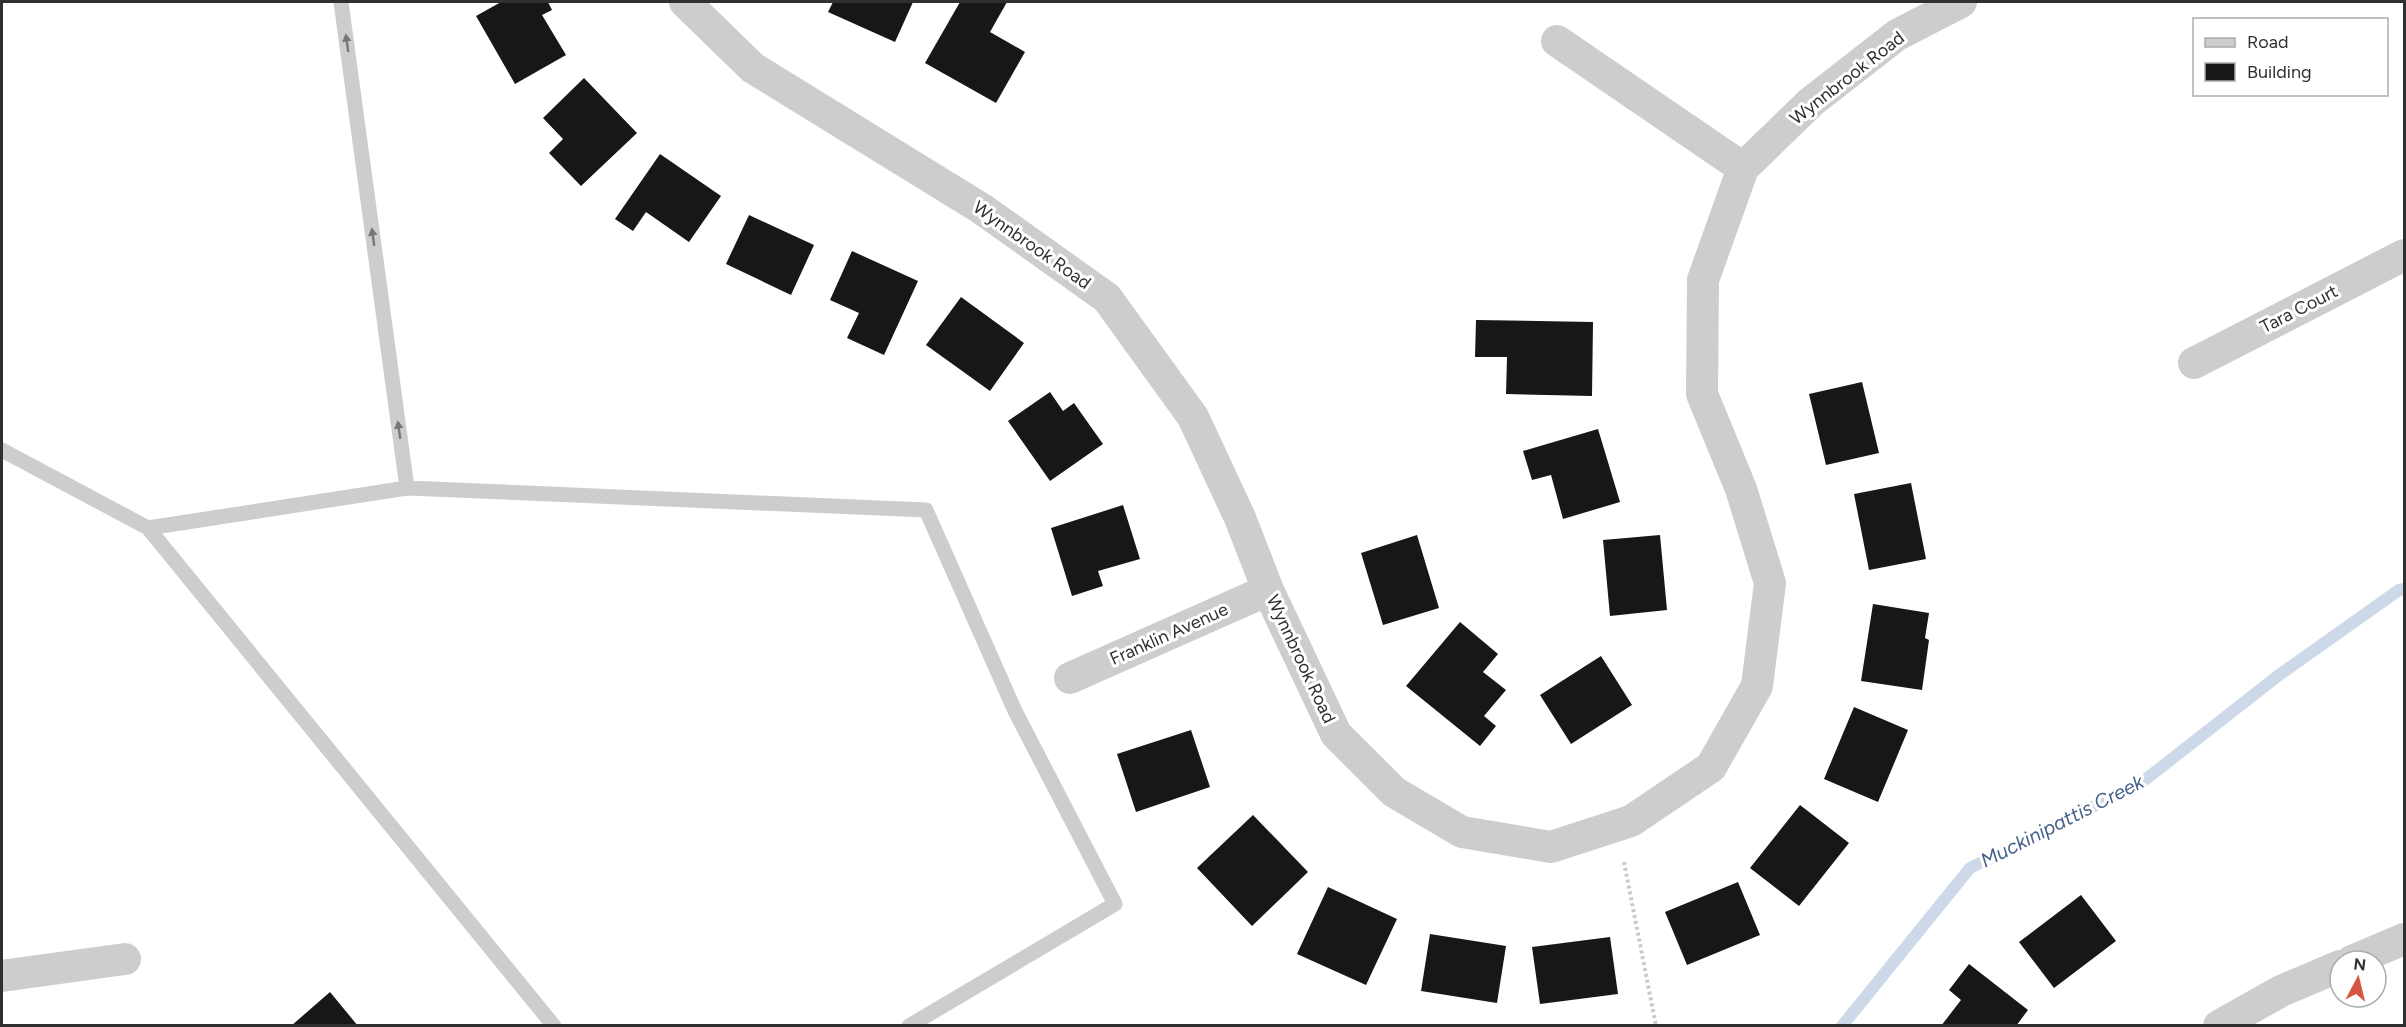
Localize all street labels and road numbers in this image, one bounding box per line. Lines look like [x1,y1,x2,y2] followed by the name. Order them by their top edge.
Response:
[1785,27,1909,129] street label: Wynnbrook Road
[969,196,1095,294] street label: Wynnbrook Road
[2257,280,2342,338] street label: Tara Court
[1262,591,1340,727] street label: Wynnbrook Road
[1106,598,1232,670] street label: Franklin Avenue

